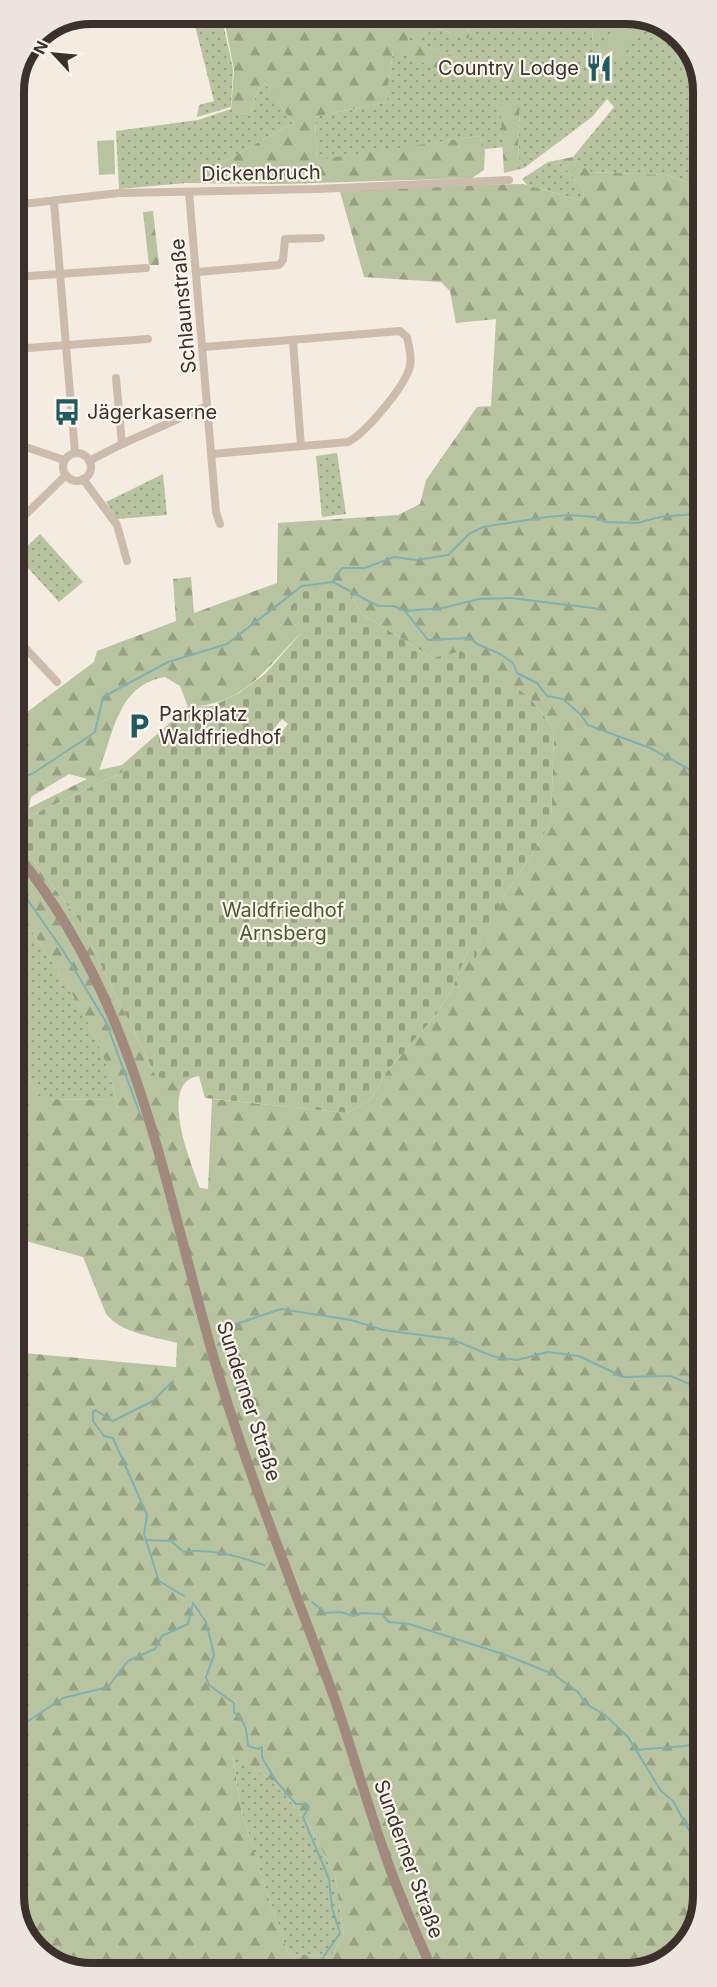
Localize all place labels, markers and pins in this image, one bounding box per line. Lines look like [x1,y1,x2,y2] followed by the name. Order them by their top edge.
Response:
[584,53,614,83] restaurant icon: Country Lodge
[438,56,579,80] place label: Country Lodge
[52,397,82,427] bus stop icon: Jägerkaserne
[87,400,217,424] place label: Jägerkaserne
[159,702,282,749] place label: Parkplatz Waldfriedhof
[124,711,154,741] parking icon: Parkplatz Waldfriedhof

